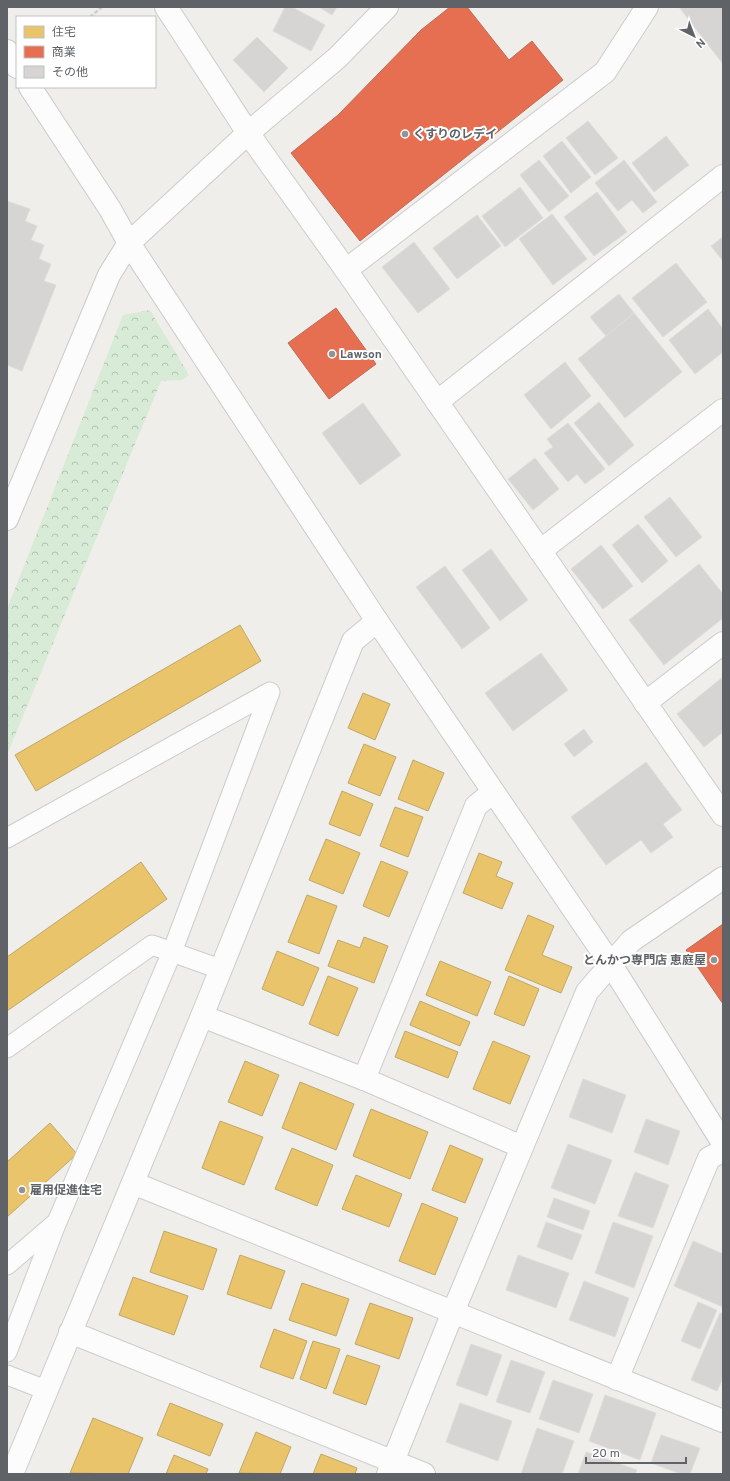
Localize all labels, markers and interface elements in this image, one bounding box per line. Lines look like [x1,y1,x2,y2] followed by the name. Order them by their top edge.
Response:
[16,16,156,88] legend
[674,16,714,56] north arrow
[52,25,76,41] text: 住宅
[692,35,708,51] text: N
[52,45,76,61] text: 商業
[52,65,88,81] text: その他
[413,127,497,143] place label: くすりのレデイ
[400,129,410,139] marker: くすりのレデイ
[340,347,382,363] place label: Lawson
[327,349,337,359] marker: Lawson
[583,953,706,969] place label: とんかつ専門店 恵庭屋
[709,955,719,965] marker: とんかつ専門店 恵庭屋
[30,1183,102,1199] place label: 雇用促進住宅
[17,1185,27,1195] marker: 雇用促進住宅
[586,1439,686,1465] scale bar
[592,1446,620,1462] text: 20 m

